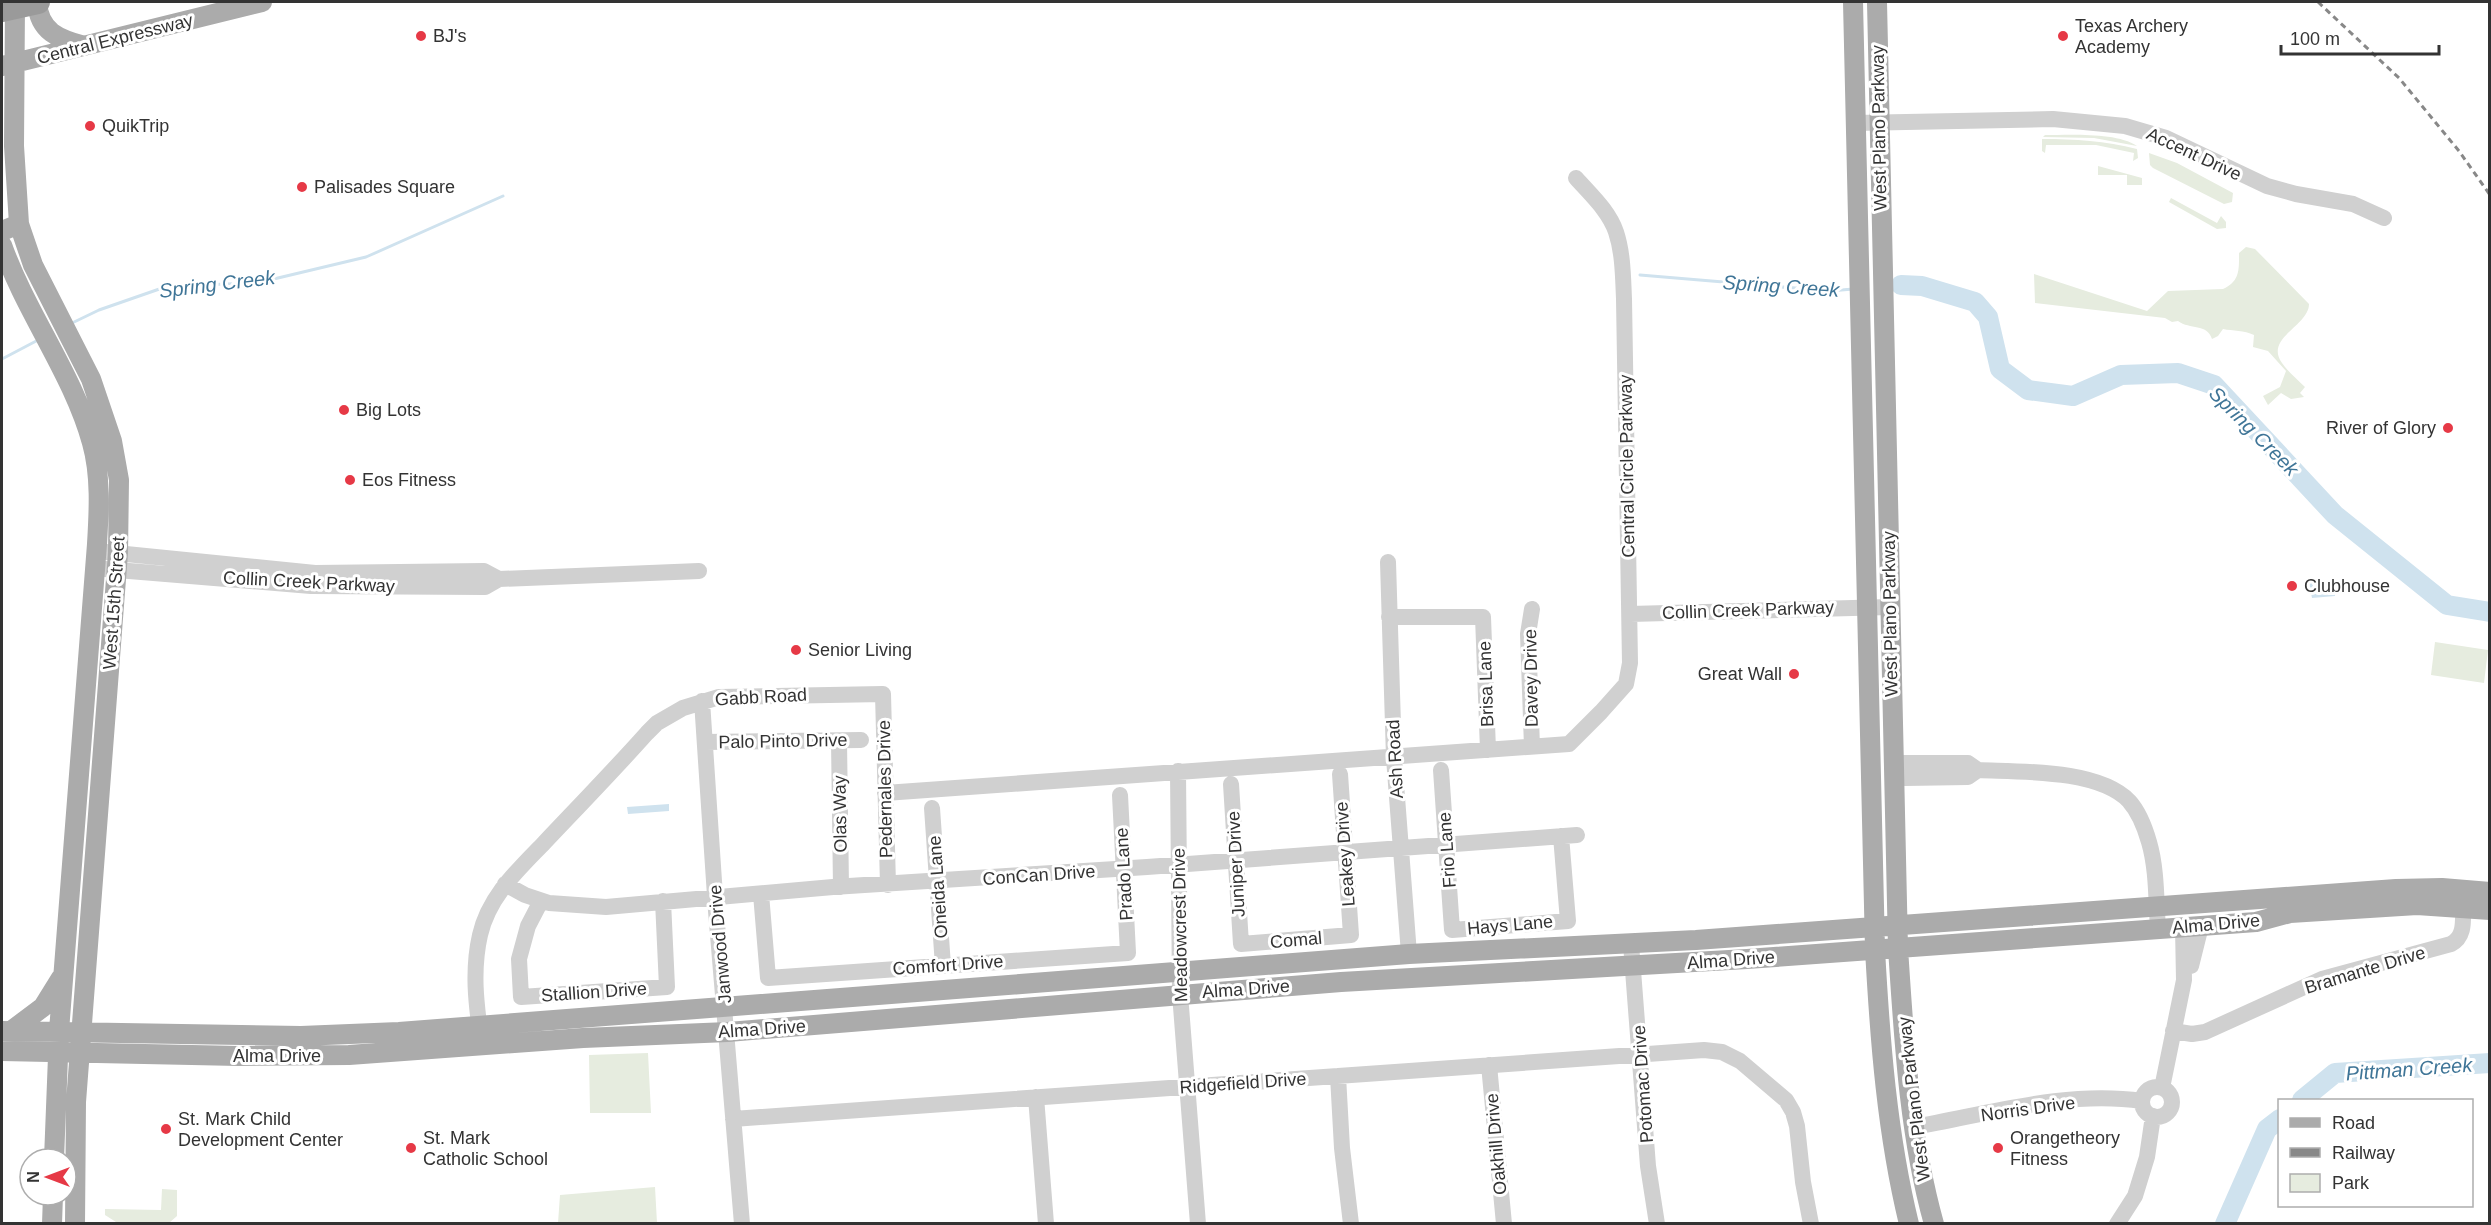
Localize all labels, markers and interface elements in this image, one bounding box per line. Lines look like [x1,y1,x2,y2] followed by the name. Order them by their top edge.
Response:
[35,10,195,68] street label: Central Expressway
[2075,16,2188,57] place label: Texas Archery Academy
[2281,18,2438,56] scale bar
[433,26,466,46] place label: BJ's
[414,29,428,43] marker: BJ's
[2056,29,2070,43] marker: Texas Archery Academy
[2290,29,2340,49] text: 100 m
[1868,45,1890,211] street label: West Plano Parkway
[102,116,169,136] place label: QuikTrip
[83,119,97,133] marker: QuikTrip
[2144,123,2244,185] street label: Accent Drive
[314,177,455,197] place label: Palisades Square
[295,180,309,194] marker: Palisades Square
[158,266,277,302] water label: Spring Creek
[1722,271,1841,301] water label: Spring Creek
[1615,374,1639,558] street label: Central Circle Parkway
[2205,382,2304,481] water label: Spring Creek
[356,400,421,420] place label: Big Lots
[337,403,351,417] marker: Big Lots
[2326,418,2436,438] place label: River of Glory
[2441,421,2455,435] marker: River of Glory
[362,470,456,490] place label: Eos Fitness
[343,473,357,487] marker: Eos Fitness
[1879,531,1901,697] street label: West Plano Parkway
[99,536,129,670] street label: West 15th Street
[223,568,395,596] street label: Collin Creek Parkway
[2304,576,2390,596] place label: Clubhouse
[2285,579,2299,593] marker: Clubhouse
[1662,597,1834,623] street label: Collin Creek Parkway
[1520,629,1542,727] street label: Davey Drive
[808,640,912,660] place label: Senior Living
[1475,641,1497,727] street label: Brisa Lane
[789,643,803,657] marker: Senior Living
[1698,664,1782,684] place label: Great Wall
[1787,667,1801,681] marker: Great Wall
[715,685,807,709] street label: Gabb Road
[1383,719,1407,799] street label: Ash Road
[874,720,896,858] street label: Pedernales Drive
[718,730,848,752] street label: Palo Pinto Drive
[829,775,851,853] street label: Olas Way
[1331,801,1359,907] street label: Leakey Drive
[1223,811,1249,917] street label: Juniper Drive
[1434,811,1460,889] street label: Frio Lane
[1112,827,1136,921] street label: Prado Lane
[924,835,952,939] street label: Oneida Lane
[1169,848,1191,1002] street label: Meadowcrest Drive
[982,861,1096,889] street label: ConCan Drive
[705,884,735,1004] street label: Janwood Drive
[2171,910,2261,938] street label: Alma Drive
[1466,911,1554,939] street label: Hays Lane
[1269,928,1323,952] street label: Comal
[2302,942,2428,998] street label: Bramante Drive
[1686,947,1776,973] street label: Alma Drive
[892,951,1004,979] street label: Comfort Drive
[1201,976,1291,1002] street label: Alma Drive
[540,978,648,1006] street label: Stallion Drive
[717,1016,807,1042] street label: Alma Drive
[1894,1016,1934,1182] street label: West Plano Parkway
[1629,1024,1657,1144] street label: Potomac Drive
[233,1046,321,1066] street label: Alma Drive
[2345,1054,2474,1084] water label: Pittman Creek
[1179,1069,1307,1097] street label: Ridgefield Drive
[1482,1092,1510,1196] street label: Oakhill Drive
[1980,1092,2076,1126] street label: Norris Drive
[2278,1099,2473,1207] legend
[178,1109,343,1150] place label: St. Mark Child Development Center
[2332,1113,2375,1133] text: Road
[159,1122,173,1136] marker: St. Mark Child Development Center
[423,1128,548,1169] place label: St. Mark Catholic School
[2010,1128,2120,1169] place label: Orangetheory Fitness
[404,1141,418,1155] marker: St. Mark Catholic School
[1991,1141,2005,1155] marker: Orangetheory Fitness
[2332,1143,2395,1163] text: Railway
[18,1147,78,1207] north arrow
[25,1171,42,1183] text: N
[2332,1173,2370,1193] text: Park

